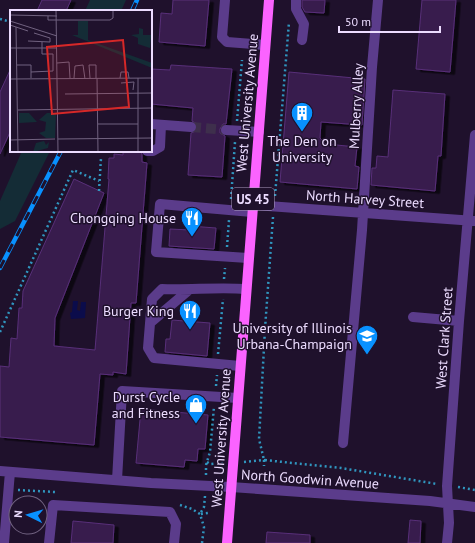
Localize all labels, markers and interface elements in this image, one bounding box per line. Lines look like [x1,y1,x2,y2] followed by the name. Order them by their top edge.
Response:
[339,8,440,34] scale bar
[10,10,152,152] inset map
[345,14,371,29] text: 50 m
[232,33,262,173] street label: West University Avenue
[345,62,367,149] street label: Mulberry Alley
[289,100,315,133] building icon: The Den on University
[267,132,337,166] place label: The Den on University
[305,186,425,212] street label: North Harvey Street
[232,188,274,210] road number: US 45
[179,205,205,238] restaurant icon: Chongqing House
[70,209,176,227] place label: Chongqing House
[431,286,457,390] street label: West Clark Street
[177,298,203,331] restaurant icon: Burger King
[103,302,174,320] place label: Burger King
[232,319,352,353] place label: University of Illinois Urbana-Champaign
[354,323,380,356] school or university icon: University of Illinois Urbana-Champaign
[207,368,235,508] street label: West University Avenue
[112,388,180,422] place label: Durst Cycle and Fitness
[183,392,209,425] shop icon: Durst Cycle and Fitness
[241,465,379,493] street label: North Goodwin Avenue
[8,495,48,535] north arrow
[11,510,25,518] text: N

